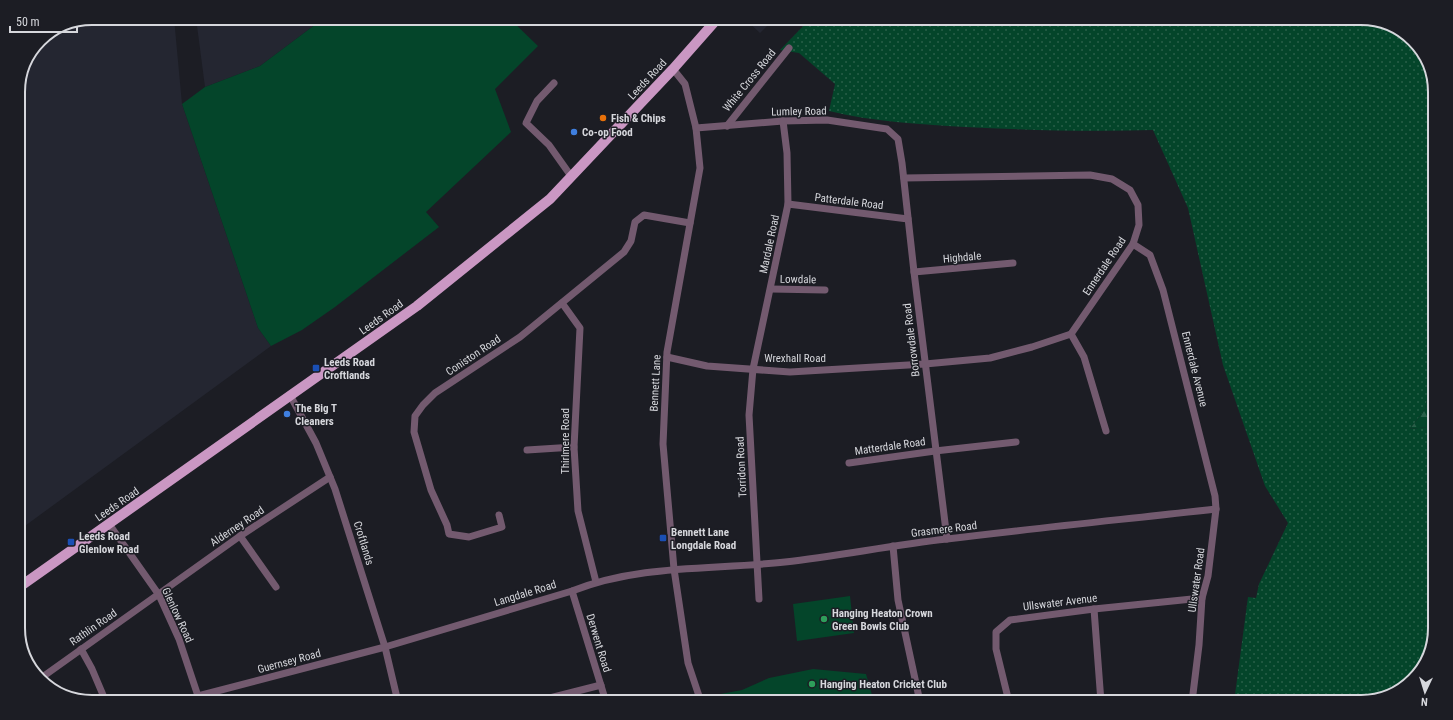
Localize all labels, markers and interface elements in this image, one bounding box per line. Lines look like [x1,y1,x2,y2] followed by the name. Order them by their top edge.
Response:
[10,8,77,34] scale bar
[16,15,40,29] text: 50 m
[720,46,779,114] street label: White Cross Road
[625,56,669,102] street label: Leeds Road
[771,105,827,118] street label: Lumley Road
[611,112,666,125] place label: Fish & Chips
[598,113,608,123] marker: Fish & Chips
[582,126,633,139] place label: Co-op Food
[569,127,579,137] marker: Co-op Food
[814,191,884,212] street label: Patterdale Road
[757,213,782,275] street label: Mardale Road
[1080,235,1129,298] street label: Ennerdale Road
[942,249,982,266] street label: Highdale
[780,273,816,286] street label: Lowdale
[357,297,406,338] street label: Leeds Road
[901,303,922,377] street label: Borrowdale Road
[1179,330,1210,408] street label: Ennerdale Avenue
[443,332,503,378] street label: Coniston Road
[764,352,826,365] street label: Wrexhall Road
[648,354,663,412] street label: Bennett Lane
[324,356,375,382] place label: Leeds Road Croftlands
[311,363,321,373] marker: Leeds Road Croftlands
[295,402,337,428] place label: The Big T Cleaners
[559,408,572,474] street label: Thirlmere Road
[282,409,292,419] marker: The Big T Cleaners
[854,435,926,458] street label: Matterdale Road
[733,436,750,498] street label: Torridon Road
[93,485,142,524] street label: Leeds Road
[208,504,267,549] street label: Alderney Road
[910,519,978,540] street label: Grasmere Road
[351,520,376,567] street label: Croftlands
[671,526,736,552] place label: Bennett Lane Longdale Road
[79,530,139,556] place label: Leeds Road Glenlow Road
[658,533,668,543] marker: Bennett Lane Longdale Road
[66,537,76,547] marker: Leeds Road Glenlow Road
[1186,547,1207,613] street label: Ullswater Road
[493,578,558,609] street label: Langdale Road
[159,586,196,645] street label: Glenlow Road
[1022,591,1098,613] street label: Ullswater Avenue
[67,606,119,648] street label: Rathlin Road
[832,607,933,633] place label: Hanging Heaton Crown Green Bowls Club
[583,612,614,674] street label: Derwent Road
[819,614,829,624] marker: Hanging Heaton Crown Green Bowls Club
[256,647,322,676] street label: Guernsey Road
[1405,672,1445,712] north arrow
[820,678,947,691] place label: Hanging Heaton Cricket Club
[807,679,817,689] marker: Hanging Heaton Cricket Club
[1420,695,1428,708] text: N

